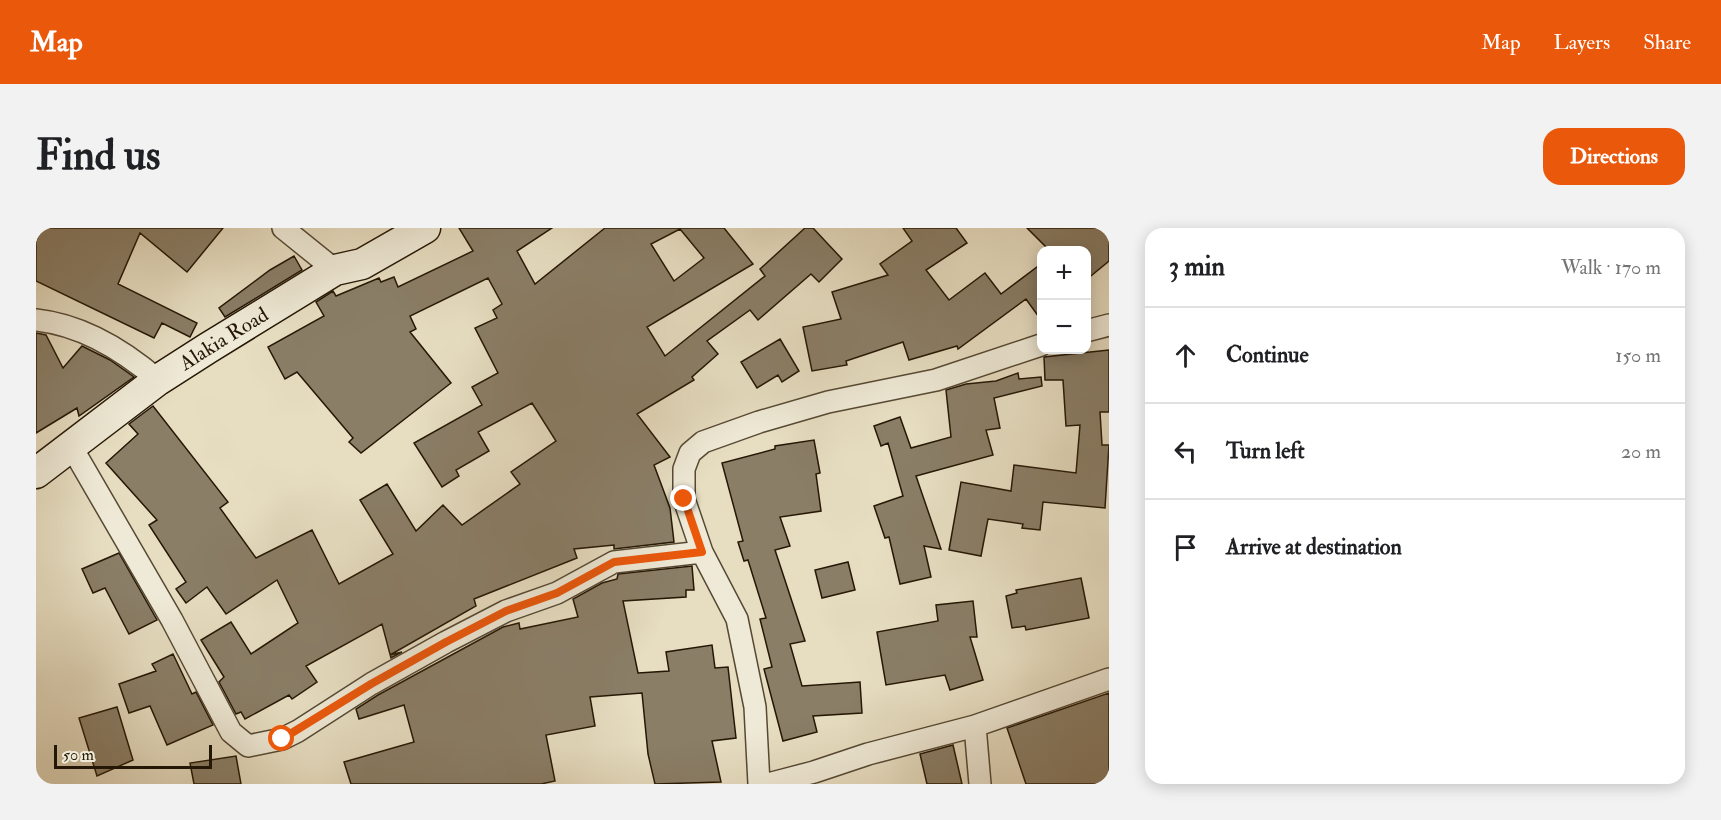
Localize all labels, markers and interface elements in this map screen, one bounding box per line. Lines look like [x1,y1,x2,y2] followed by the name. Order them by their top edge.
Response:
[30,25,83,60] text: Map
[1481,29,1521,56] text: Map
[1554,29,1610,56] text: Layers
[1643,29,1691,56] text: Share
[1543,128,1685,185] button: Directions
[36,130,160,182] text: Find us
[1037,246,1091,354] map controls
[1037,246,1091,300] button: +
[1169,251,1225,283] text: 3 min
[1561,255,1661,280] text: Walk · 170 m
[173,300,274,377] street label: Alakia Road
[1037,300,1091,354] button: −
[1169,339,1202,372] icon: ahead
[1226,341,1309,369] text: Continue
[1615,343,1661,368] text: 150 m
[1169,435,1202,468] icon: left
[1226,437,1305,465] text: Turn left
[1621,439,1661,464] text: 20 m
[670,485,696,511] route end
[1169,531,1202,564] icon: arrive
[1226,533,1402,561] text: Arrive at destination
[268,725,294,751] route start
[54,742,212,770] scale bar
[63,745,94,765] text: 50 m

